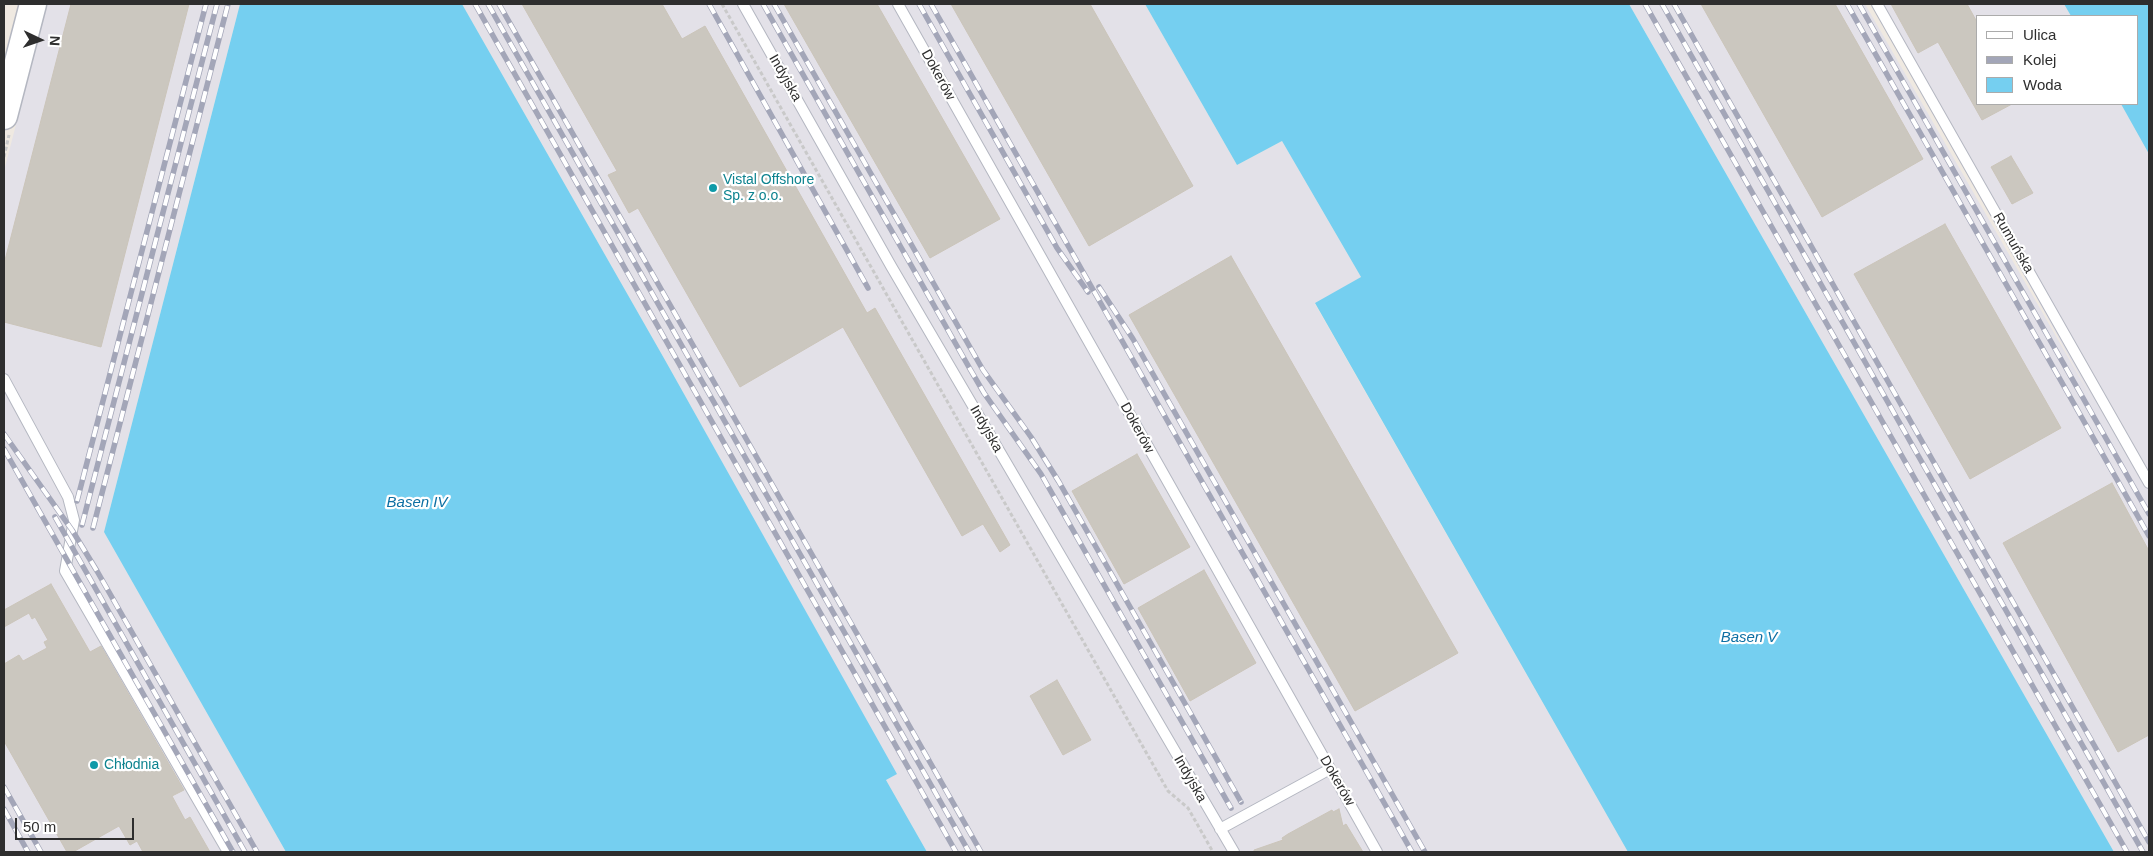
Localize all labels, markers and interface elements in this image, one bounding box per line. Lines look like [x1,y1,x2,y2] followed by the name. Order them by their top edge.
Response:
[15,15,65,65] north arrow
[1976,15,2138,105] legend
[2023,26,2056,43] text: Ulica
[47,35,63,46] text: N
[917,47,959,103] street label: Dokerów
[2023,51,2056,68] text: Kolej
[765,52,805,104] street label: Indyjska
[2023,76,2062,93] text: Woda
[723,172,814,204] place label: Vistal Offshore Sp. z o.o.
[707,182,719,194] marker: Vistal Offshore Sp. z o.o.
[1989,210,2037,276] street label: Rumuńska
[1116,400,1158,456] street label: Dokerów
[966,403,1006,455] street label: Indyjska
[387,494,447,512] water label: Basen IV
[1721,629,1777,647] water label: Basen V
[1170,753,1210,805] street label: Indyjska
[1316,753,1358,809] street label: Dokerów
[104,757,159,773] place label: Chłodnia
[88,759,100,771] marker: Chłodnia
[18,808,136,840] scale bar
[23,818,56,835] text: 50 m

